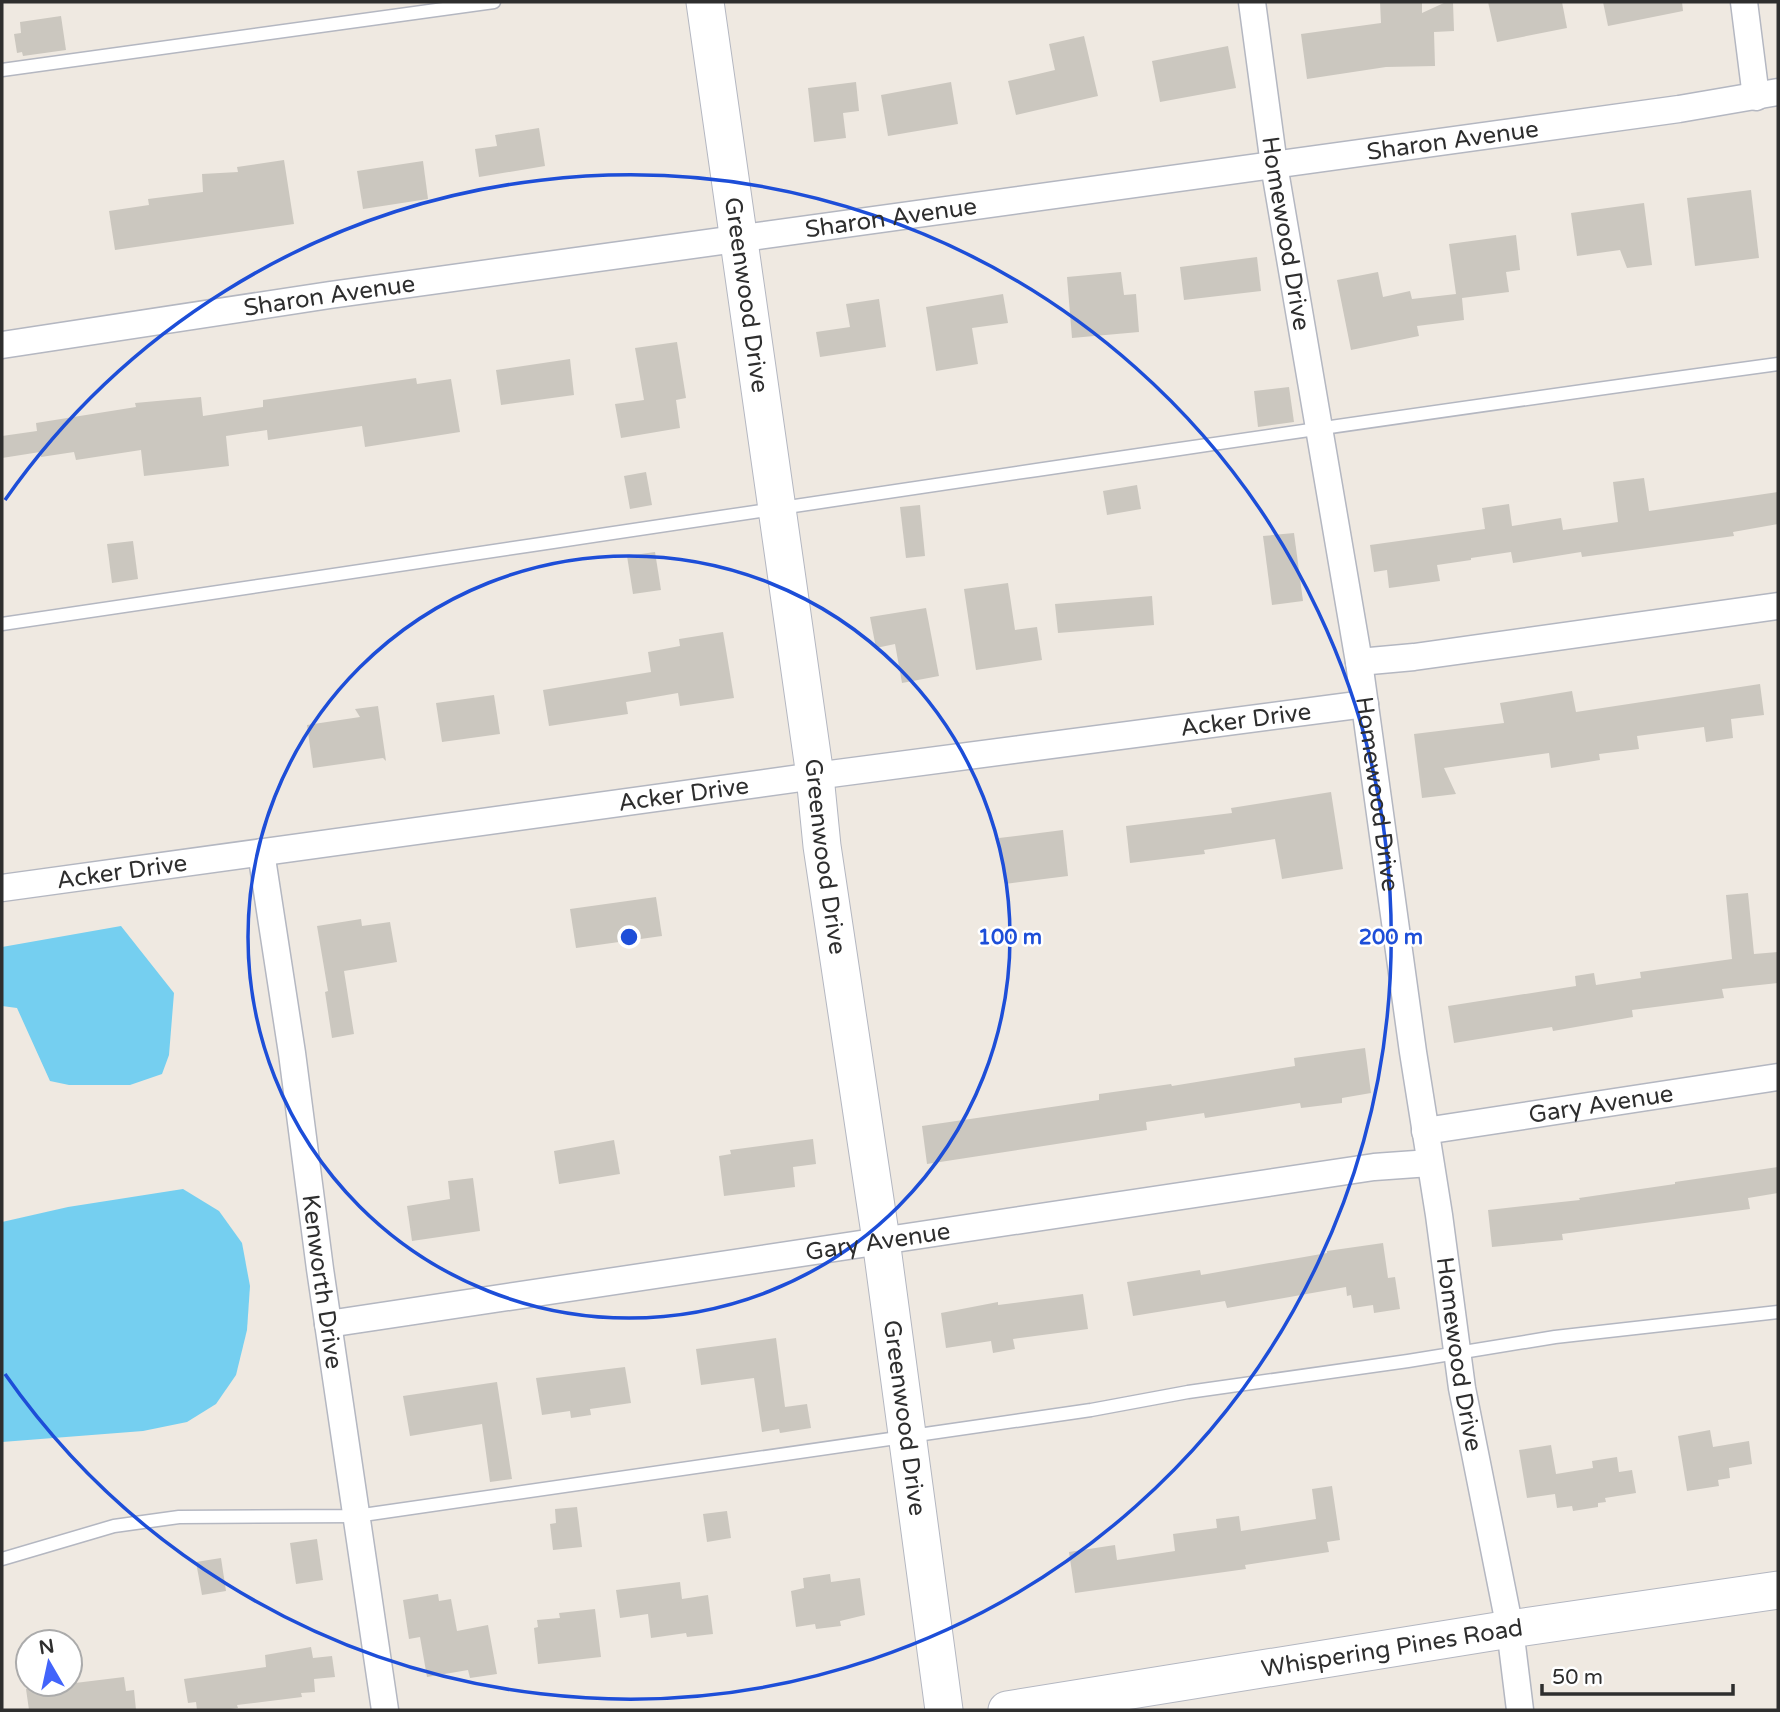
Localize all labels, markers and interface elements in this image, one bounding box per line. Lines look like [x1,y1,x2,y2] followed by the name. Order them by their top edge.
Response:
[1365,114,1540,166] street label: Sharon Avenue
[1256,135,1317,333] street label: Homewood Drive
[803,191,979,244] street label: Sharon Avenue
[718,195,775,395] street label: Greenwood Drive
[242,269,417,322] street label: Sharon Avenue
[1349,695,1405,893] street label: Homewood Drive
[1179,697,1313,743] street label: Acker Drive
[798,757,853,956] street label: Greenwood Drive
[616,771,751,817] street label: Acker Drive
[55,848,189,895] street label: Acker Drive
[617,925,641,949] centre of rings
[978,925,1042,950] text: 100 m
[1359,925,1423,950] text: 200 m
[1527,1079,1675,1129] street label: Gary Avenue
[296,1193,349,1371] street label: Kenworth Drive
[804,1216,952,1267] street label: Gary Avenue
[1430,1255,1489,1454] street label: Homewood Drive
[877,1318,932,1518] street label: Greenwood Drive
[1259,1613,1525,1683] street label: Whispering Pines Road
[14,1628,84,1698] north arrow
[37,1635,56,1659] text: N
[1542,1652,1733,1696] scale bar
[1552,1665,1603,1690] text: 50 m

